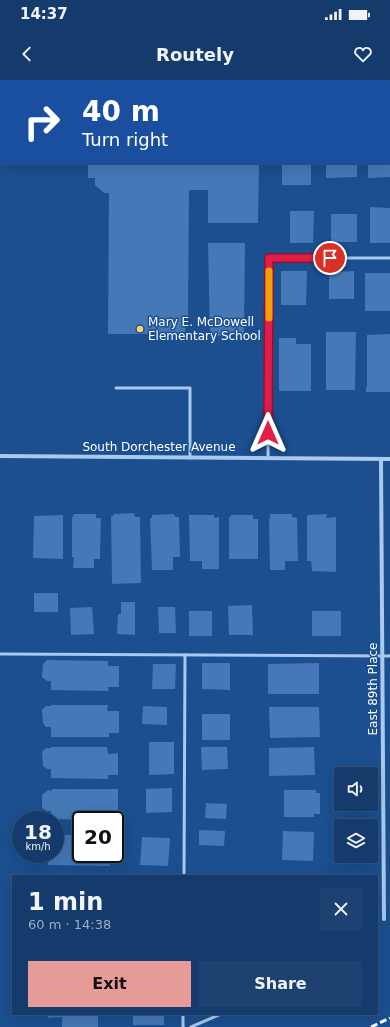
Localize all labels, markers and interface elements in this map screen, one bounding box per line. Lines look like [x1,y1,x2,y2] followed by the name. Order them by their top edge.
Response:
[20,5,68,23] text: 14:37
[16,43,38,65] icon: back
[352,43,374,65] icon: heart
[156,44,234,65] text: Routely
[82,95,160,128] text: 40 m
[16,96,68,148] icon: right
[82,129,168,150] text: Turn right
[313,241,347,275] pin
[319,247,341,269] icon: arrive
[148,315,261,343] place label: Mary E. McDowell Elementary School
[135,324,145,334] marker: Mary E. McDowell Elementary School
[247,412,289,454] position arrow
[82,440,236,454] street label: South Dorchester Avenue
[366,642,380,736] street label: East 89th Place
[334,767,378,863] map controls
[334,767,378,811] button: sound
[72,811,124,863] speed limit sign: 20
[334,819,378,863] button: layers
[24,820,52,844] text: 18
[25,841,51,852] text: km/h
[28,888,103,916] text: 1 min
[320,888,362,930] button: close
[28,917,111,932] text: 60 m · 14:38
[28,961,191,1007] button: Exit
[199,961,362,1007] button: Share

